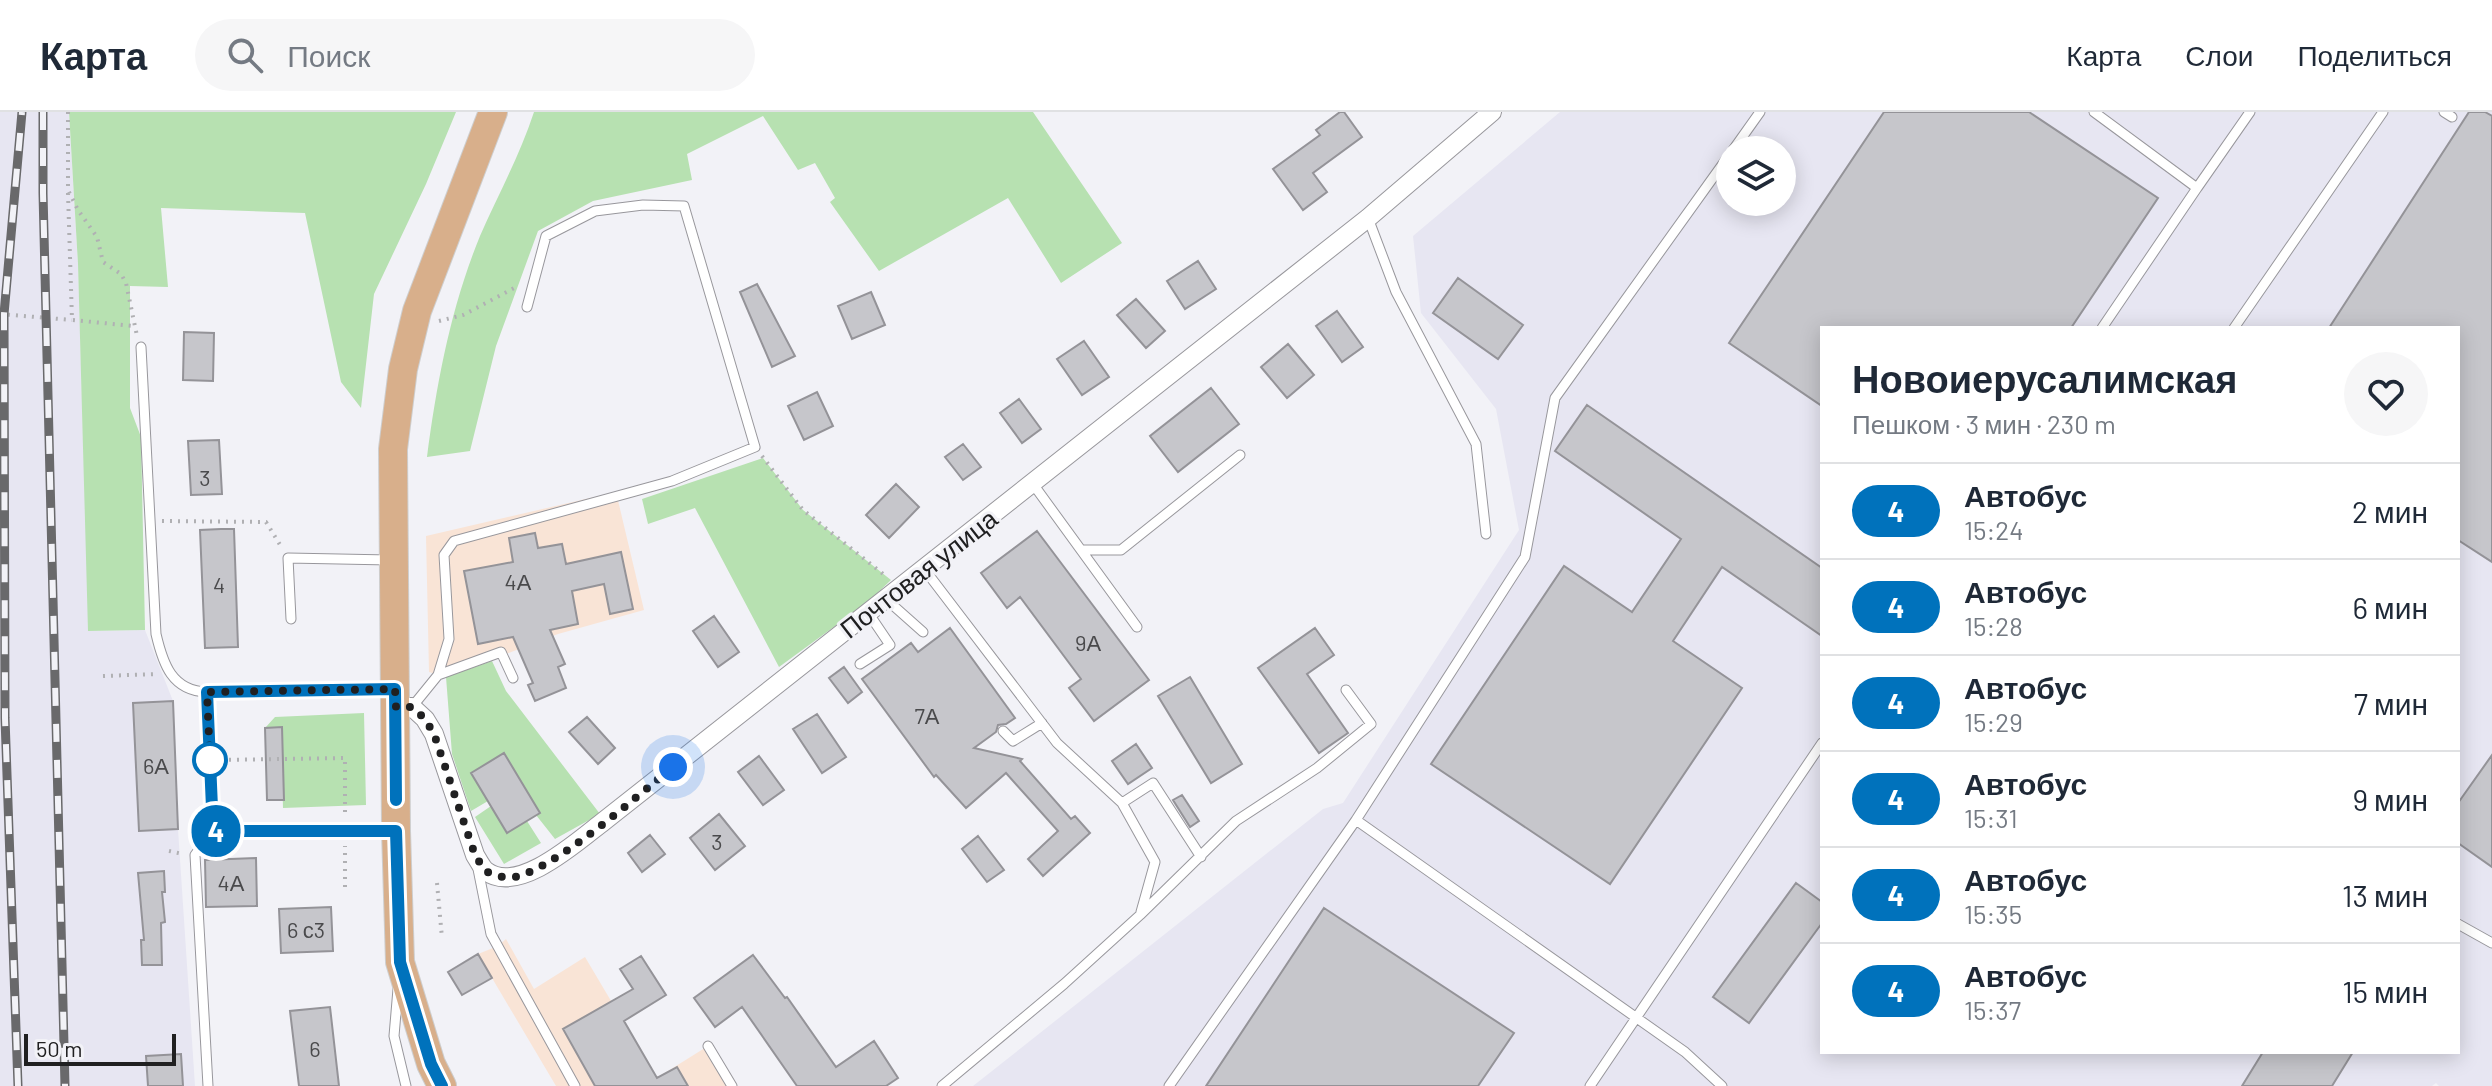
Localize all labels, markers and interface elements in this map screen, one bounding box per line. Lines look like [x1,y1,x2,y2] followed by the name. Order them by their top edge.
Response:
[195,19,755,91] search box
[40,32,147,78] text: Карта
[223,33,267,77] icon: search
[287,37,370,73] text: Поиск
[2066,38,2141,72] text: Карта
[2185,38,2253,72] text: Слои
[2297,38,2452,72] text: Поделиться
[1716,136,1796,216] map controls
[1716,136,1796,216] button: layers
[2344,352,2428,436] button: heart
[1852,355,2237,401] text: Новоиерусалимская
[1852,408,2116,439] text: Пешком · 3 мин · 230 m
[199,464,211,490] house number: 3
[1964,477,2087,513] text: Автобус
[2352,493,2428,529] text: 2 мин
[1888,494,1904,528] text: 4
[833,501,1003,644] street label: Почтовая улица
[1964,514,2024,545] text: 15:24
[505,568,532,594] house number: 4А
[213,571,225,597] house number: 4
[1964,573,2087,609] text: Автобус
[2353,589,2428,625] text: 6 мин
[1888,590,1904,624] text: 4
[1964,610,2023,641] text: 15:28
[1075,629,1101,655] house number: 9А
[1964,669,2087,705] text: Автобус
[2354,685,2428,721] text: 7 мин
[1888,686,1904,720] text: 4
[914,702,940,728] house number: 7А
[1964,706,2023,737] text: 15:29
[193,743,227,777] unlabelled marker
[653,747,693,787] your location
[143,752,169,778] house number: 6А
[1964,765,2087,801] text: Автобус
[2352,781,2428,817] text: 9 мин
[1888,782,1904,816] text: 4
[1964,802,2018,833] text: 15:31
[190,805,242,857] line badge: 4
[208,814,224,848] text: 4
[711,828,723,854] house number: 3
[1964,861,2087,897] text: Автобус
[218,869,245,895] house number: 4А
[2342,877,2428,913] text: 13 мин
[1888,878,1904,912] text: 4
[1964,898,2022,929] text: 15:35
[287,916,325,942] house number: 6 с3
[1964,957,2087,993] text: Автобус
[2342,973,2428,1009] text: 15 мин
[1888,974,1904,1008] text: 4
[1964,994,2021,1025] text: 15:37
[24,1030,176,1066] scale bar
[36,1035,82,1061] text: 50 m
[309,1035,321,1061] house number: 6

